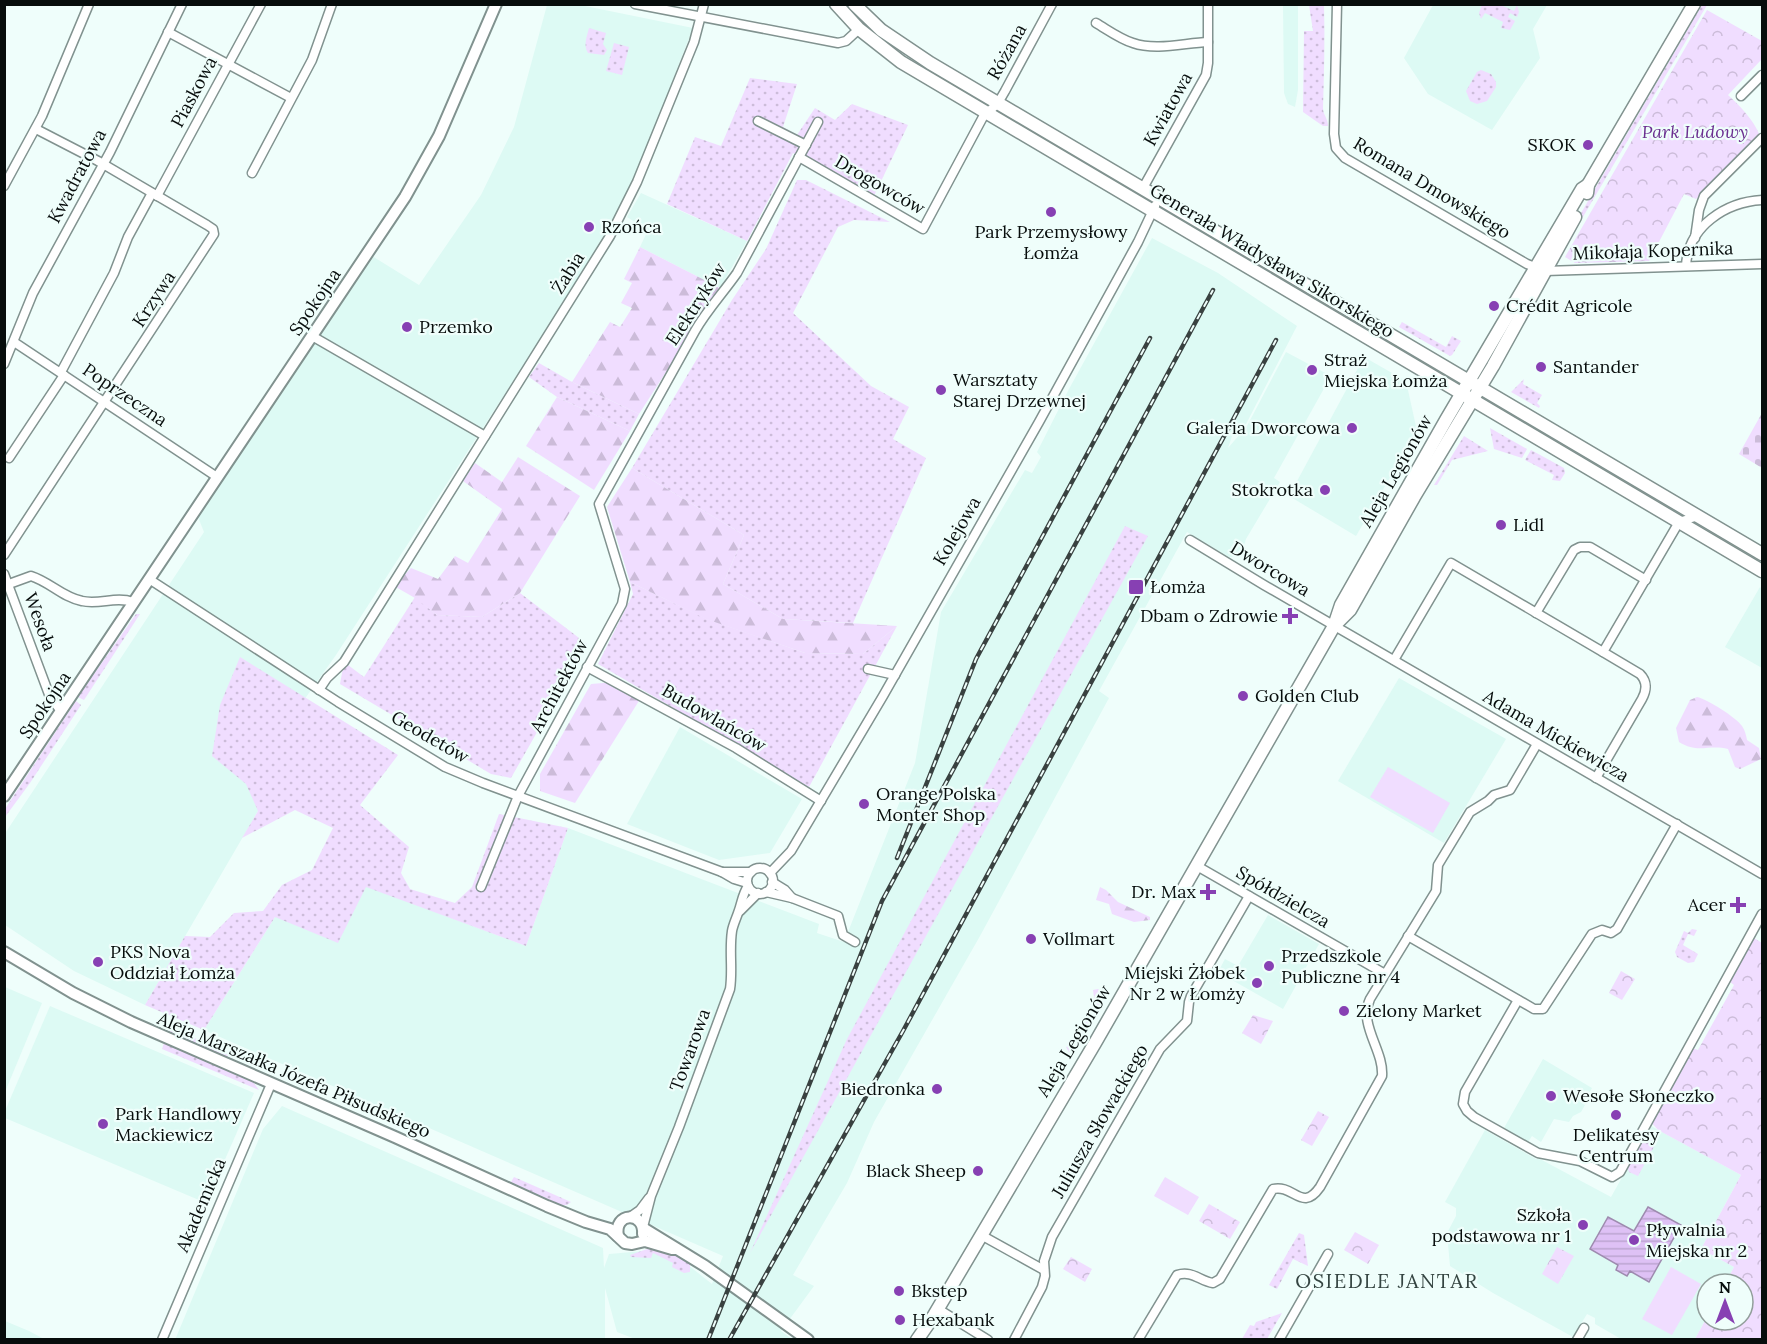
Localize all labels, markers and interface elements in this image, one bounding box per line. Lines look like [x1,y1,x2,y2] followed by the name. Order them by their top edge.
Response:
[982,20,1031,84] street label: Różana
[165,52,222,131] street label: Piaskowa
[1138,68,1197,150] street label: Kwiatowa
[1642,120,1748,143] park label: Park Ludowy
[42,125,111,227] street label: Kwadratowa
[1349,131,1515,244] street label: Romana Dmowskiego
[1528,133,1577,156] place label: SKOK
[1581,138,1595,152] marker: SKOK
[831,150,930,220] street label: Drogowców
[1146,178,1399,343] street label: Generała Władysława Sikorskiego
[1044,205,1058,219] marker: Park Przemysłowy Łomża
[601,215,662,238] place label: Rzońca
[582,220,596,234] marker: Rzońca
[974,220,1128,264] place label: Park Przemysłowy Łomża
[1572,236,1734,265] street label: Mikołaja Kopernika
[546,248,589,298] street label: Żabia
[660,257,731,350] street label: Elektryków
[284,264,345,340] street label: Spokojna
[127,266,180,331] street label: Krzywa
[1506,294,1633,317] place label: Crédit Agricole
[1487,299,1501,313] marker: Crédit Agricole
[419,315,493,338] place label: Przemko
[400,320,414,334] marker: Przemko
[1324,348,1448,392] place label: Straż Miejska Łomża
[1553,355,1639,378] place label: Santander
[78,358,172,431] street label: Poprzeczna
[1534,360,1548,374] marker: Santander
[1305,363,1319,377] marker: Straż Miejska Łomża
[953,368,1086,412] place label: Warsztaty Starej Drzewnej
[934,383,948,397] marker: Warsztaty Starej Drzewnej
[1353,410,1437,532] street label: Aleja Legionów
[1186,416,1340,439] place label: Galeria Dworcowa
[1345,421,1359,435] marker: Galeria Dworcowa
[1232,478,1313,501] place label: Stokrotka
[1318,483,1332,497] marker: Stokrotka
[928,492,985,569] street label: Kolejowa
[1513,513,1544,536] place label: Lidl
[1494,518,1508,532] marker: Lidl
[1226,536,1314,601] street label: Dworcowa
[1150,575,1206,598] place label: Łomża
[1127,578,1145,596] marker: Łomża
[19,589,62,654] street label: Wesoła
[1140,604,1278,627] place label: Dbam o Zdrowie
[1283,609,1297,623] marker: Dbam o Zdrowie
[524,634,593,737] street label: Architektów
[14,667,75,743] street label: Spokojna
[658,678,771,757] street label: Budowlańców
[1255,684,1359,707] place label: Golden Club
[1478,684,1633,787] street label: Adama Mickiewicza
[1236,689,1250,703] marker: Golden Club
[387,705,474,768] street label: Geodetów
[876,782,996,826] place label: Orange Polska Monter Shop
[857,797,871,811] marker: Orange Polska Monter Shop
[1232,860,1334,933] street label: Spółdzielcza
[1131,880,1196,903] place label: Dr. Max
[1201,885,1215,899] marker: Dr. Max
[1687,893,1726,916] place label: Acer
[1731,898,1745,912] marker: Acer
[1042,927,1115,950] place label: Vollmart
[1024,932,1038,946] marker: Vollmart
[110,940,235,984] place label: PKS Nova Oddział Łomża
[1281,944,1401,988] place label: Przedszkole Publiczne nr 4
[91,955,105,969] marker: PKS Nova Oddział Łomża
[1262,959,1276,973] marker: Przedszkole Publiczne nr 4
[1124,961,1245,1005] place label: Miejski Żłobek Nr 2 w Łomży
[1250,976,1264,990] marker: Miejski Żłobek Nr 2 w Łomży
[1031,980,1116,1102] street label: Aleja Legionów
[1356,999,1482,1022] place label: Zielony Market
[1337,1004,1351,1018] marker: Zielony Market
[664,1005,715,1094] street label: Towarowa
[153,1006,434,1143] street label: Aleja Marszałka Józefa Piłsudskiego
[1046,1040,1153,1203] street label: Juliusza Słowackiego
[840,1077,925,1100] place label: Biedronka
[930,1082,944,1096] marker: Biedronka
[1563,1084,1714,1107] place label: Wesołe Słoneczko
[1544,1089,1558,1103] marker: Wesołe Słoneczko
[115,1102,242,1146] place label: Park Handlowy Mackiewicz
[1609,1108,1623,1122] marker: Delikatesy Centrum
[96,1117,110,1131] marker: Park Handlowy Mackiewicz
[1573,1123,1660,1167] place label: Delikatesy Centrum
[170,1154,231,1256] street label: Akademicka
[866,1159,966,1182] place label: Black Sheep
[971,1164,985,1178] marker: Black Sheep
[1432,1203,1571,1247] place label: Szkoła podstawowa nr 1
[1576,1218,1590,1232] marker: Szkoła podstawowa nr 1
[1646,1218,1747,1262] place label: Pływalnia Miejska nr 2
[1627,1233,1641,1247] marker: Pływalnia Miejska nr 2
[1295,1268,1479,1293] district label: OSIEDLE JANTAR
[1695,1272,1755,1332] north arrow
[1719,1277,1731,1297] text: N
[911,1279,968,1302] place label: Bkstep
[892,1284,906,1298] marker: Bkstep
[912,1308,995,1331] place label: Hexabank
[893,1313,907,1327] marker: Hexabank

